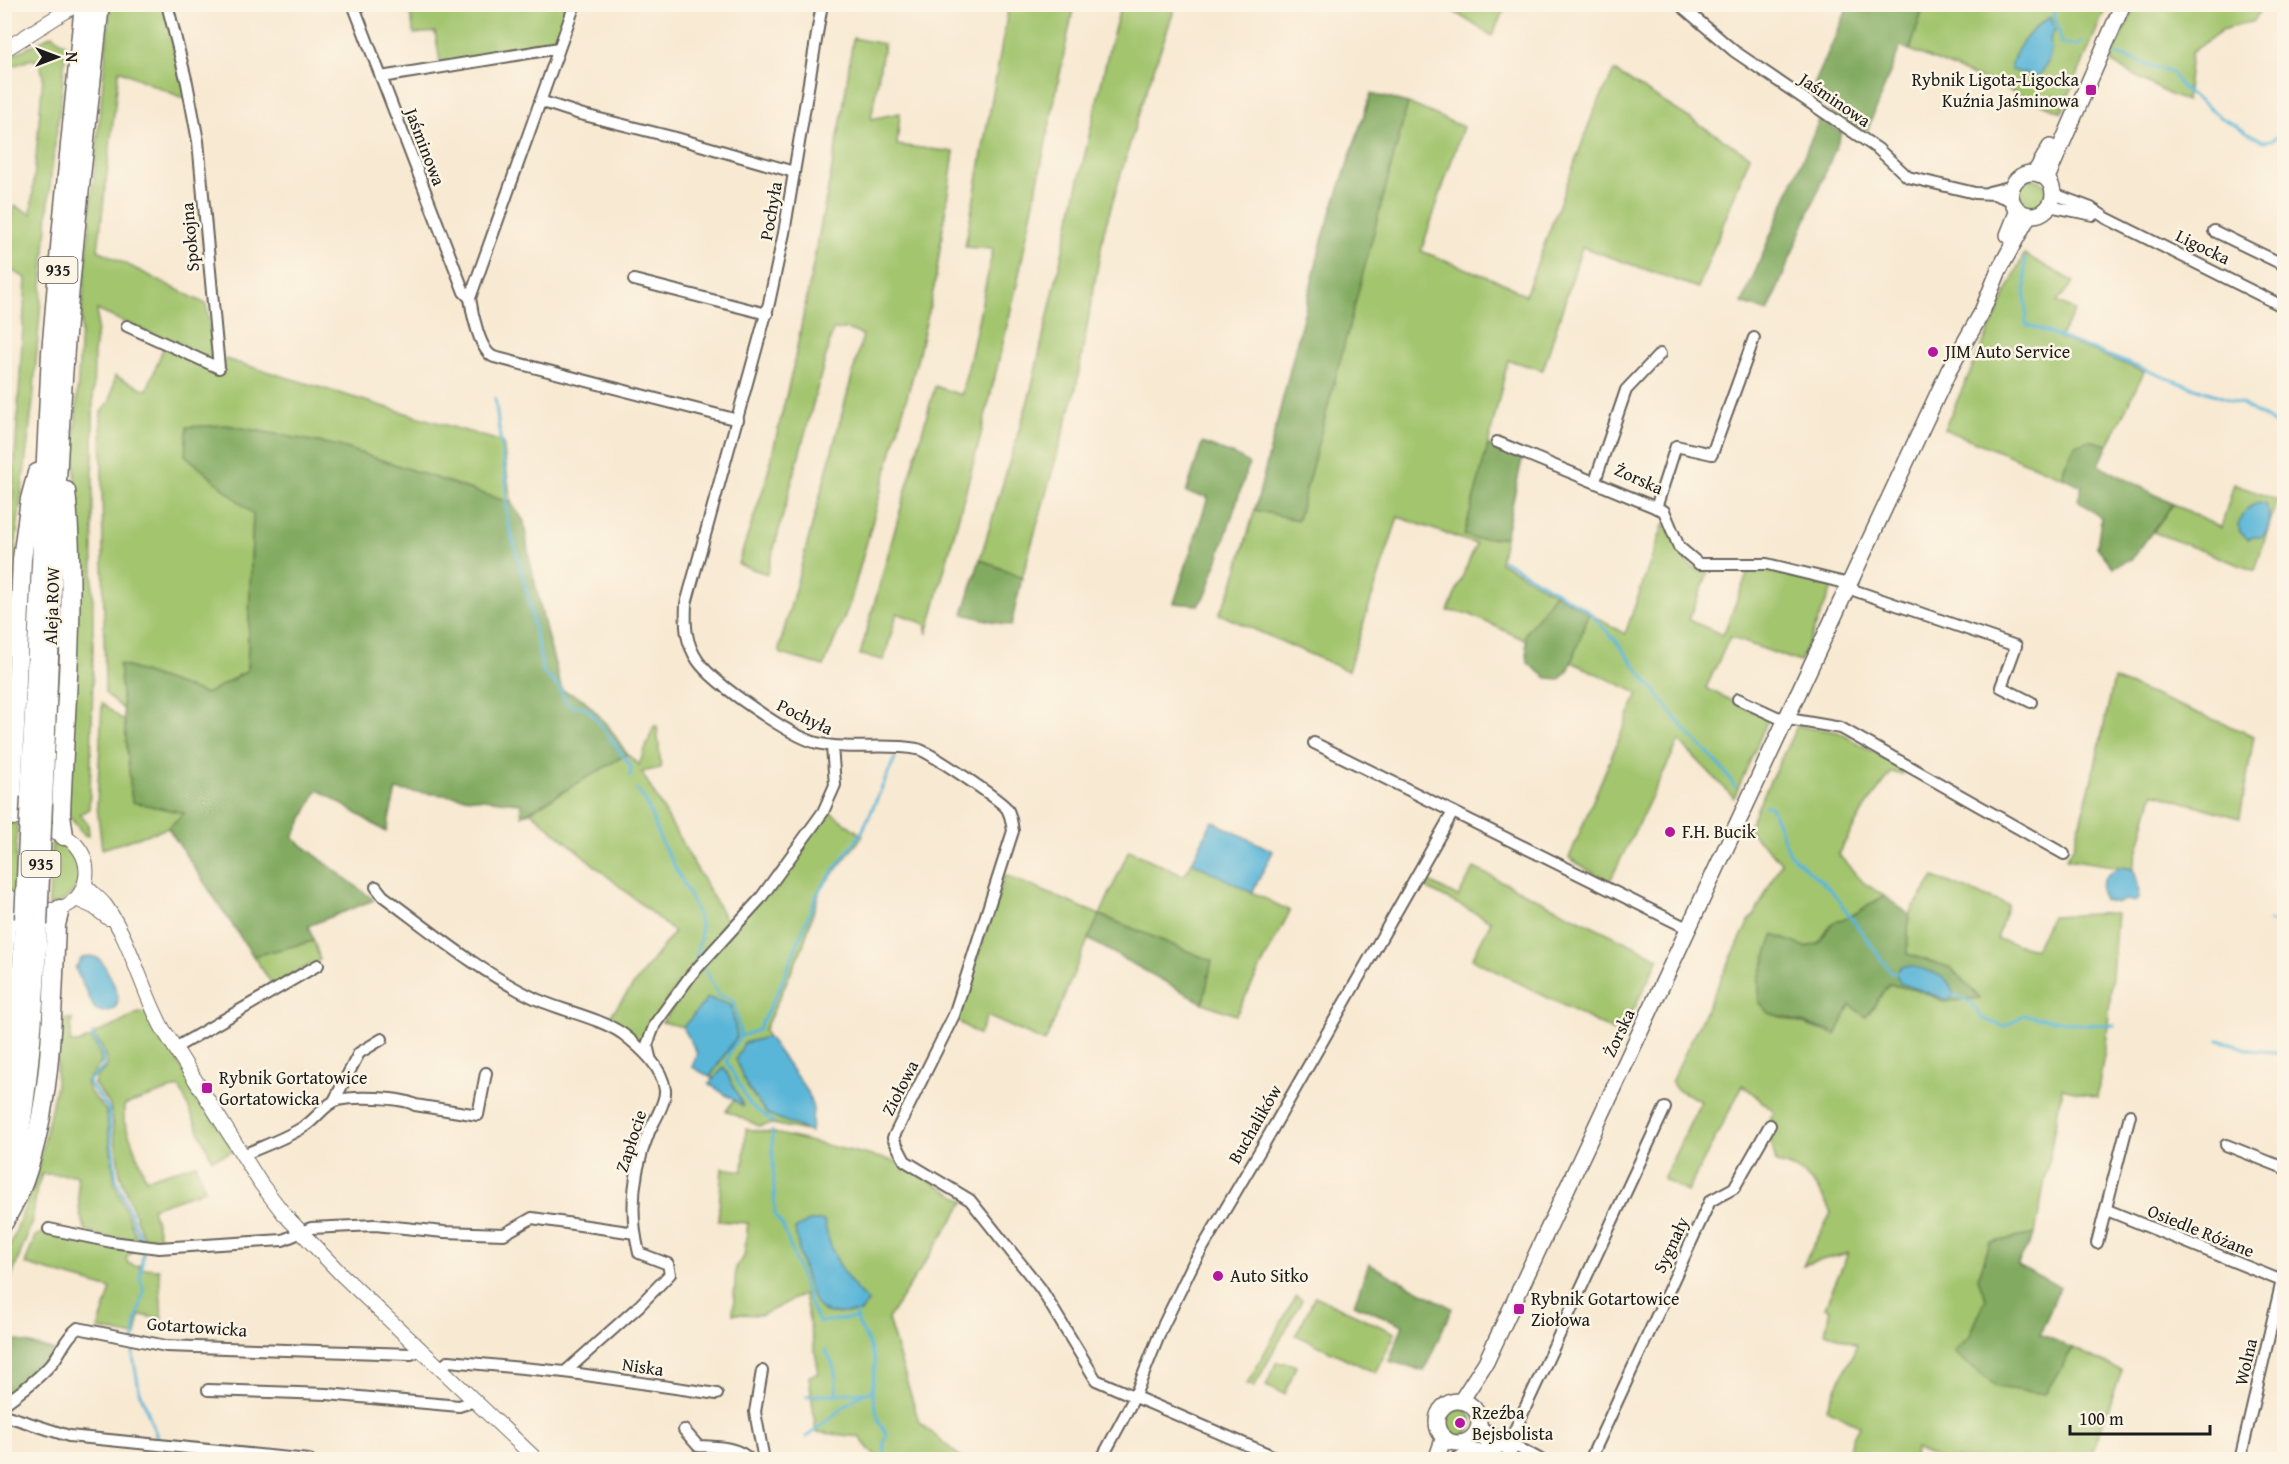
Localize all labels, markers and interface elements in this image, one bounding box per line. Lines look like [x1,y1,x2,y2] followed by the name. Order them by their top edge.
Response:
[27,27,87,87] north arrow
[60,52,84,63] text: N
[1792,65,1877,134] street label: Jaśminowa
[1912,66,2079,114] place label: Rybnik Ligota-Ligocka Kuźnia Jaśminowa
[2084,83,2098,97] marker: Rybnik Ligota-Ligocka Kuźnia Jaśminowa
[398,102,453,190] street label: Jaśminowa
[752,179,789,243] street label: Pochyła
[173,201,206,273] street label: Spokojna
[2172,222,2235,271] street label: Ligocka
[38,257,78,283] road number: 935
[1943,338,2070,365] place label: JIM Auto Service
[1926,345,1940,359] marker: JIM Auto Service
[1610,456,1668,501] street label: Żorska
[37,566,66,646] street label: Aleja ROW
[773,691,838,742] street label: Pochyła
[1682,818,1757,845] place label: F.H. Bucik
[1663,825,1677,839] marker: F.H. Bucik
[22,851,60,877] road number: 935
[1596,1004,1642,1062] street label: Żorska
[874,1055,925,1120] street label: Ziołowa
[219,1064,368,1112] place label: Rybnik Gortatowice Gortatowicka
[1221,1079,1288,1168] street label: Buchalików
[200,1081,214,1095] marker: Rybnik Gortatowice Gortatowicka
[608,1106,653,1175] street label: Zapłocie
[2144,1197,2259,1264] street label: Osiedle Różane
[1646,1212,1695,1277] street label: Sygnały
[1230,1262,1308,1289] place label: Auto Sitko
[1211,1269,1225,1283] marker: Auto Sitko
[1531,1285,1680,1333] place label: Rybnik Gotartowice Ziołowa
[1512,1302,1526,1316] marker: Rybnik Gotartowice Ziołowa
[146,1310,249,1344] street label: Gotartowicka
[2227,1335,2264,1388] street label: Wolna
[621,1350,666,1383] street label: Niska
[2070,1398,2210,1436] scale bar
[1472,1399,1554,1447] place label: Rzeźba Bejsbolista
[2079,1405,2124,1432] text: 100 m
[1453,1416,1467,1430] marker: Rzeźba Bejsbolista

